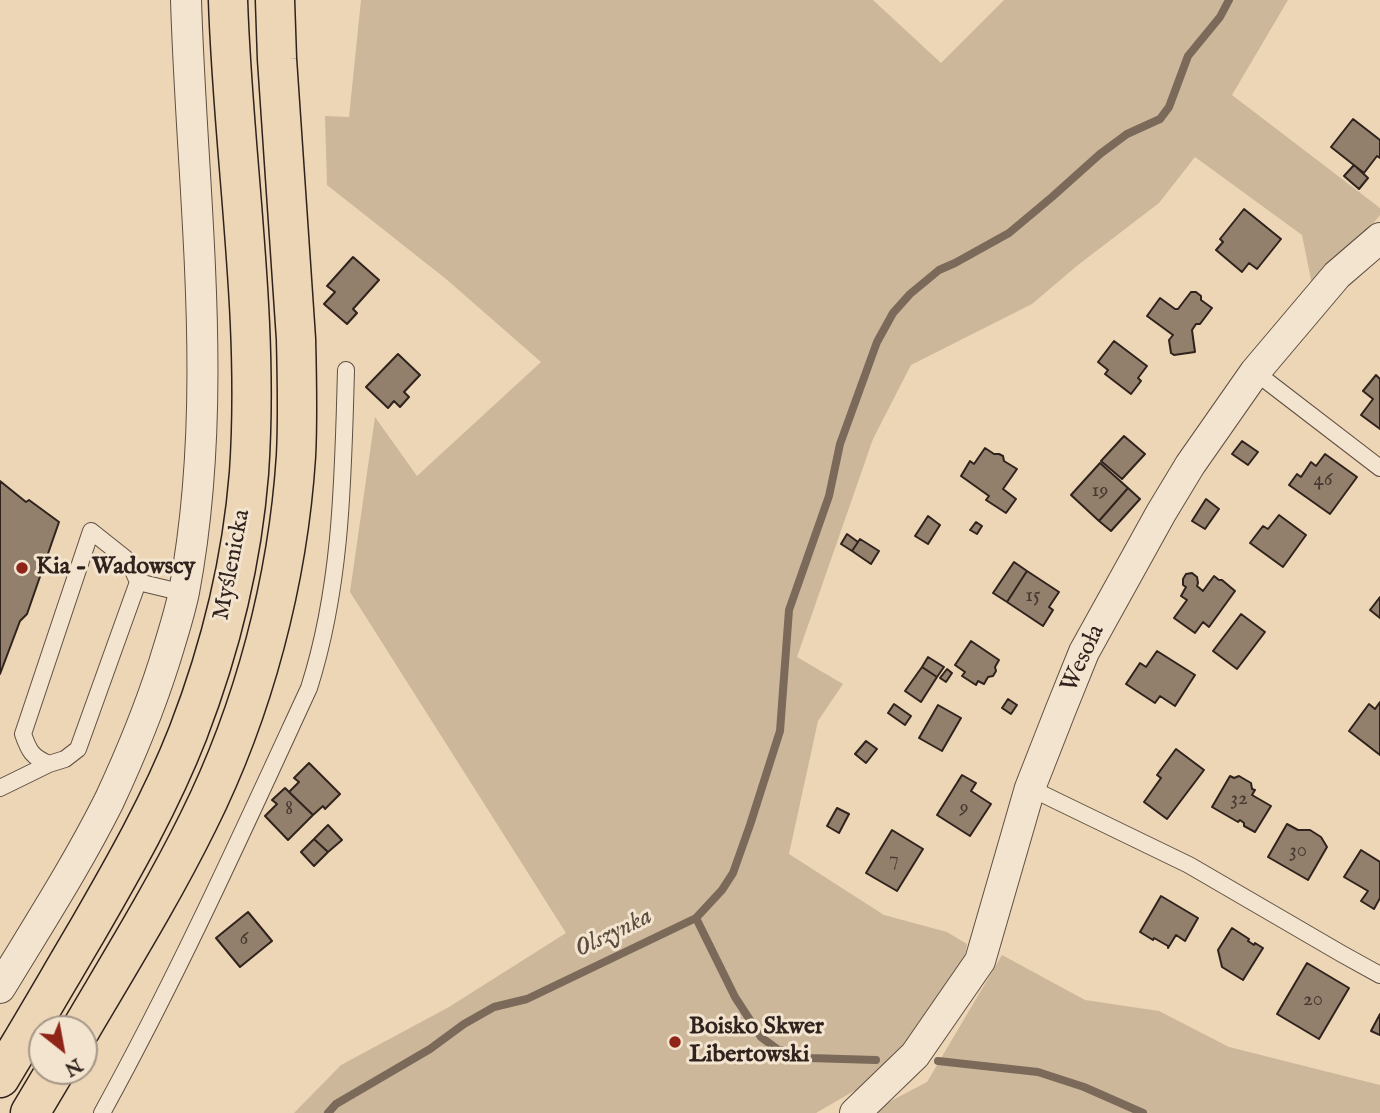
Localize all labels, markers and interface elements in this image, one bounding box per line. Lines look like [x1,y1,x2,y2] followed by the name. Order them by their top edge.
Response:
[1313,468,1333,494] house number: 46
[1092,479,1108,505] house number: 19
[208,507,258,623] street label: Myślenicka
[36,554,195,582] place label: Kia - Wadowscy
[14,560,30,576] marker: Kia - Wadowscy
[1025,584,1041,610] house number: 15
[1056,621,1112,697] street label: Wesoła
[1230,787,1248,813] house number: 32
[959,796,969,822] house number: 9
[285,797,293,823] house number: 8
[1289,839,1307,865] house number: 30
[889,848,899,874] house number: 7
[570,902,658,966] water label: Olszynka
[240,927,248,953] house number: 6
[1303,988,1323,1014] house number: 20
[689,1014,824,1070] place label: Boisko Skwer Libertowski
[28,1015,98,1085] north arrow
[667,1034,683,1050] marker: Boisko Skwer Libertowski
[60,1052,86,1081] text: N

